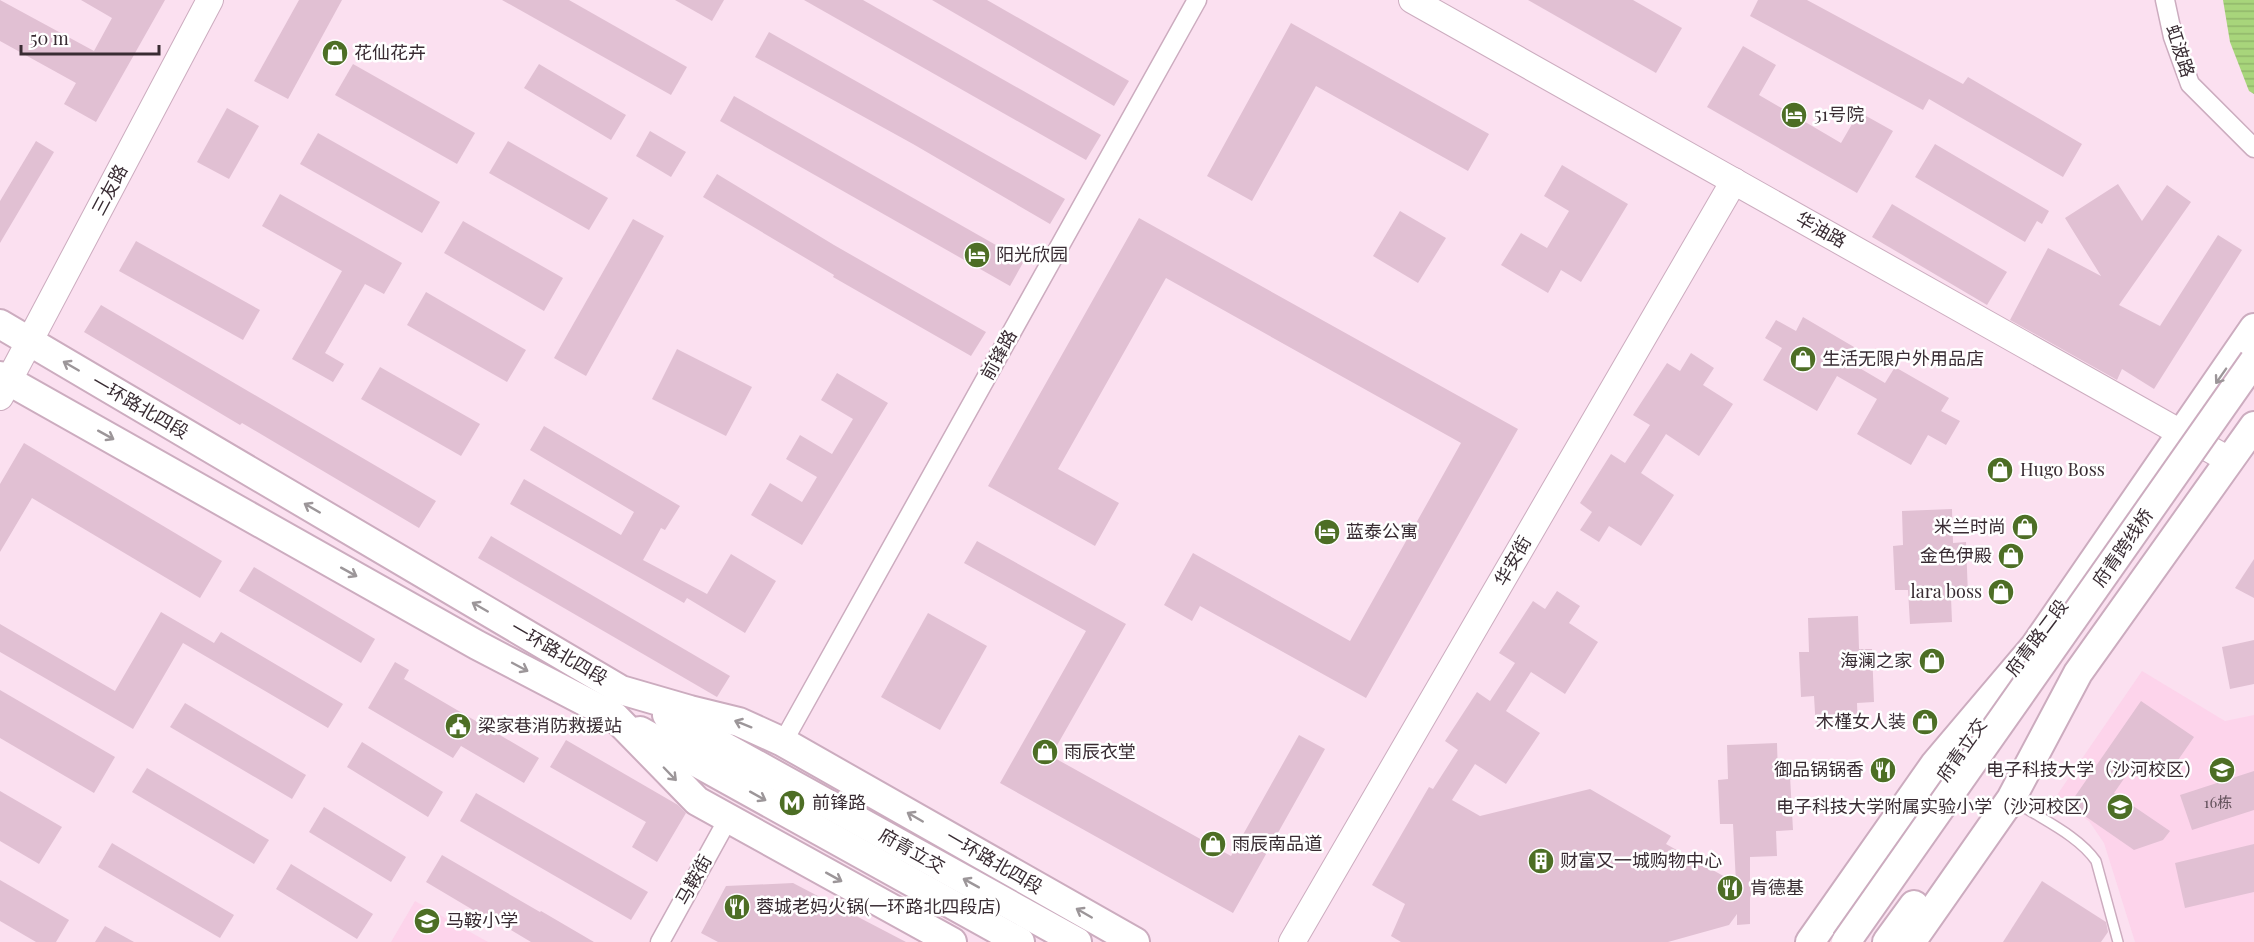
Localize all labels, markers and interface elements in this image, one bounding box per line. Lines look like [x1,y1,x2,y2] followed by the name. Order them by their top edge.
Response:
[21,18,159,56] scale bar
[2161,21,2201,80] street label: 虹波路
[30,26,69,50] text: 50 m
[320,38,350,68] shop icon: 花仙花卉
[354,40,426,64] place label: 花仙花卉
[1779,100,1809,130] hotel icon: 51号院
[1814,102,1864,126] place label: 51号院
[86,160,132,219] street label: 三友路
[1792,206,1851,253] street label: 华油路
[962,240,992,270] hotel icon: 阳光欣园
[996,242,1068,266] place label: 阳光欣园
[975,325,1022,384] street label: 前锋路
[1788,344,1818,374] shop icon: 生活无限户外用品店
[1822,346,1984,370] place label: 生活无限户外用品店
[63,360,80,372] one-way arrow
[2215,367,2227,383] one-way arrow
[88,369,193,444] street label: 一环路北四段
[97,430,114,442] one-way arrow
[1985,455,2015,485] shop icon: Hugo Boss
[2020,457,2105,481] place label: Hugo Boss
[304,501,321,513] one-way arrow
[2087,504,2158,591] street label: 府青跨线桥
[2010,512,2040,542] shop icon: 米兰时尚
[1934,514,2006,538] place label: 米兰时尚
[1312,517,1342,547] hotel icon: 蓝泰公寓
[1346,519,1418,543] place label: 蓝泰公寓
[1488,531,1536,590] street label: 华安街
[1996,541,2026,571] shop icon: 金色伊殿
[1920,543,1992,567] place label: 金色伊殿
[340,567,357,579] one-way arrow
[1986,577,2016,607] shop icon: lara boss
[1911,579,1982,603] place label: lara boss
[2000,594,2073,681] street label: 府青路二段
[472,600,489,612] one-way arrow
[507,615,612,690] street label: 一环路北四段
[1917,646,1947,676] shop icon: 海澜之家
[1840,648,1912,672] place label: 海澜之家
[510,662,528,673] one-way arrow
[1910,707,1940,737] shop icon: 木槿女人装
[1816,709,1906,733] place label: 木槿女人装
[443,711,473,741] public building icon: 梁家巷消防救援站
[478,713,622,737] place label: 梁家巷消防救援站
[1931,713,1992,786] street label: 府青立交
[735,718,753,729] one-way arrow
[1030,737,1060,767] shop icon: 雨辰衣堂
[1064,739,1136,763] place label: 雨辰衣堂
[1868,755,1898,785] restaurant icon: 御品锅锅香
[2207,755,2237,785] school or university icon: 电子科技大学（沙河校区）
[1774,757,1864,781] place label: 御品锅锅香
[1986,757,2202,781] place label: 电子科技大学（沙河校区）
[663,766,677,781] one-way arrow
[777,788,807,818] metro station icon: 前锋路
[749,790,766,802] one-way arrow
[812,790,866,814] place label: 前锋路
[2105,792,2135,822] school or university icon: 电子科技大学附属实验小学（沙河校区）
[2204,792,2232,812] house number: 16栋
[1776,794,2100,818] place label: 电子科技大学附属实验小学（沙河校区）
[907,810,924,822] one-way arrow
[875,822,950,878] street label: 府青立交
[942,824,1047,899] street label: 一环路北四段
[1198,829,1228,859] shop icon: 雨辰南品道
[1232,831,1322,855] place label: 雨辰南品道
[1526,846,1556,876] building icon: 财富又一城购物中心
[1560,848,1722,872] place label: 财富又一城购物中心
[670,850,717,909] street label: 马鞍街
[825,871,842,883] one-way arrow
[1715,873,1745,903] restaurant icon: 肯德基
[1750,875,1804,899] place label: 肯德基
[963,877,980,889] one-way arrow
[722,892,752,922] restaurant icon: 蓉城老妈火锅(一环路北四段店)
[756,894,1001,918] place label: 蓉城老妈火锅(一环路北四段店)
[412,906,442,936] school or university icon: 马鞍小学
[1076,907,1094,918] one-way arrow
[446,908,518,932] place label: 马鞍小学

